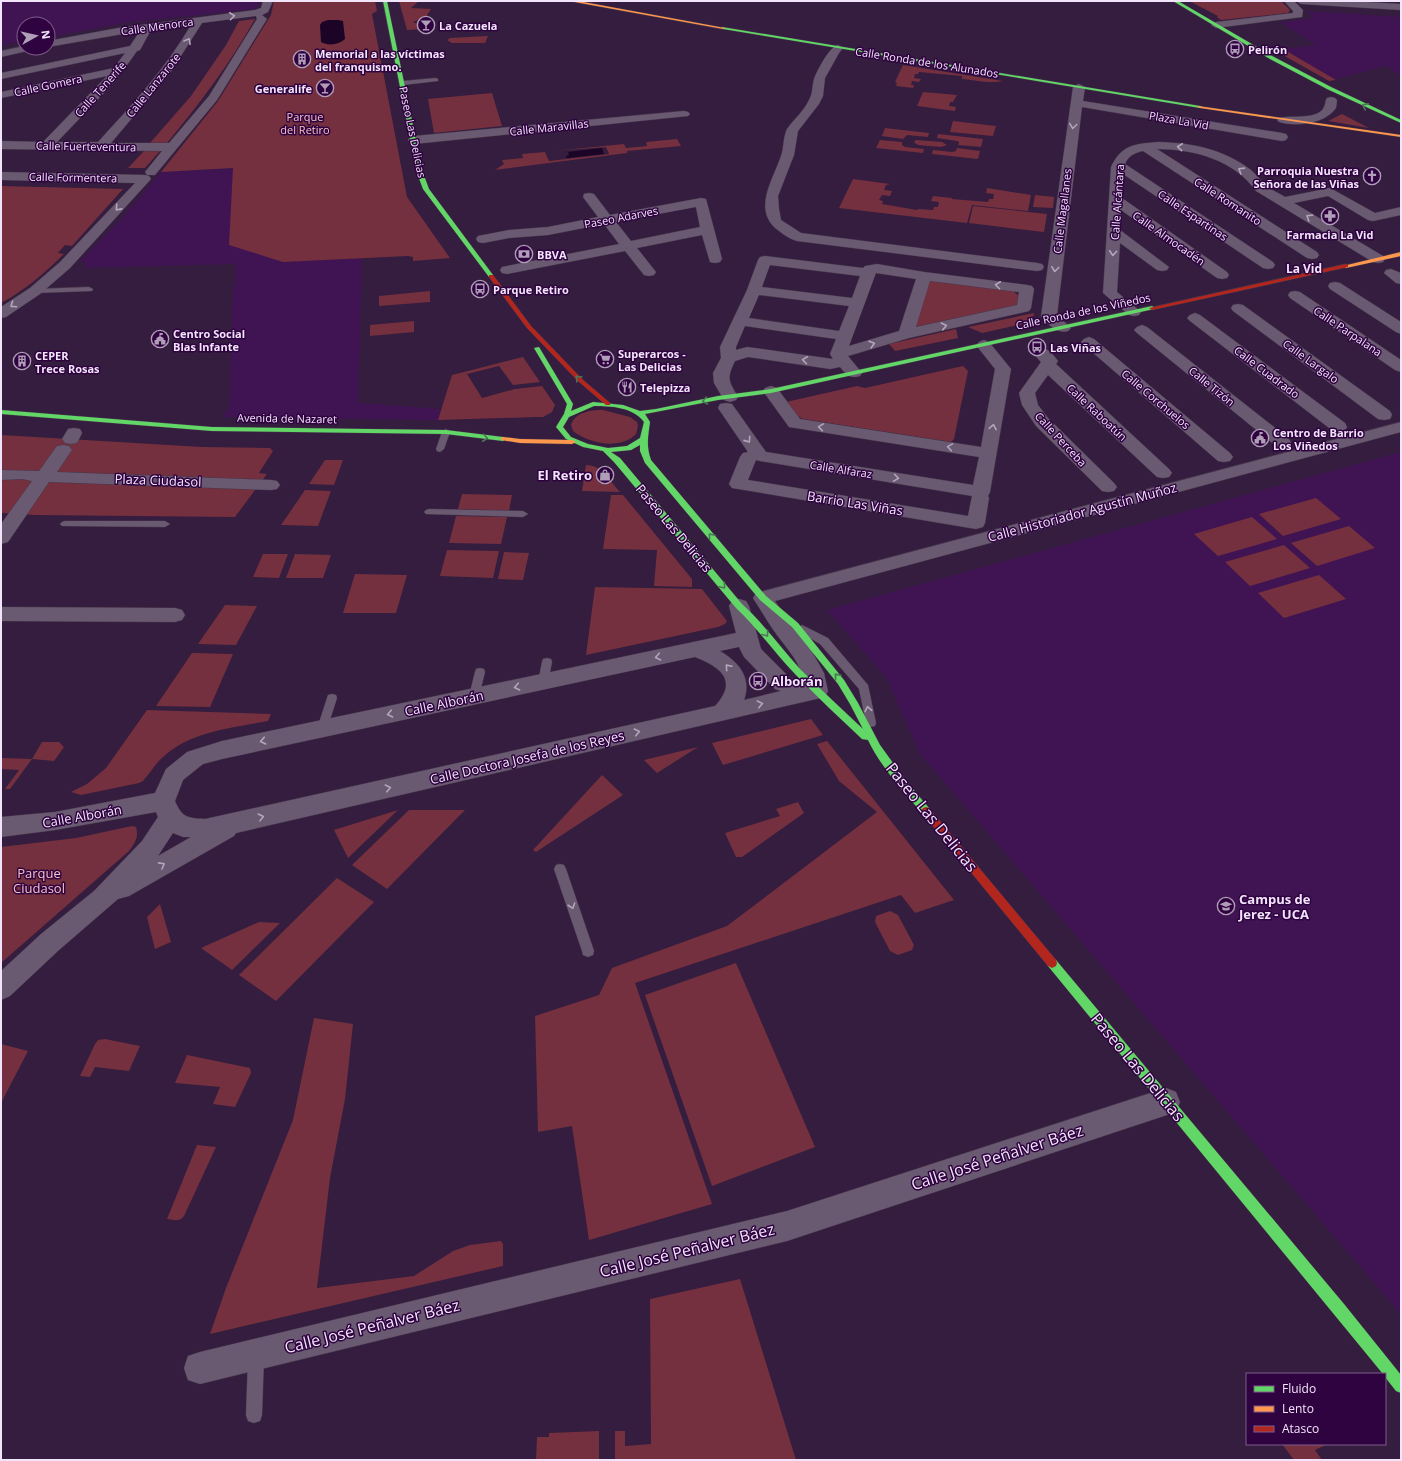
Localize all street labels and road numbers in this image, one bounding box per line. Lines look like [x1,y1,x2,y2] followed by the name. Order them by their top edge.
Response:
[120,13,194,39] street label: Calle Menorca
[854,43,1000,81] street label: Calle Ronda de los Alunados
[122,50,184,120] street label: Calle Lanzarote
[71,58,129,120] street label: Calle Tenerife
[13,70,83,100] street label: Calle Gomera
[396,85,430,179] street label: Paseo Las Delicias
[1148,107,1210,133] street label: Plaza La Vid
[509,115,589,139] street label: Calle Maravillas
[36,138,136,154] street label: Calle Fuerteventura
[1107,163,1127,241] street label: Calle Alcántara
[1049,168,1075,254] street label: Calle Magallanes
[29,169,117,185] street label: Calle Formentera
[1191,174,1265,229] street label: Calle Romanito
[1155,186,1231,244] street label: Calle Espartinas
[583,202,659,232] street label: Paseo Adarves
[1130,207,1208,269] street label: Calle Almocadén
[1014,289,1152,333] street label: Calle Ronda de los Viñedos
[1311,303,1385,359] street label: Calle Parpalana
[1280,336,1342,387] street label: Calle Largalo
[1231,343,1303,402] street label: Calle Cuadrado
[1186,363,1238,409] street label: Calle Tizón
[1119,366,1193,432] street label: Calle Corchuelos
[1064,380,1130,444] street label: Calle Raboatún
[1032,409,1090,469] street label: Calle Perceba
[237,410,337,426] street label: Avenida de Nazaret
[809,457,873,481] street label: Calle Alfaraz
[114,469,202,491] street label: Plaza Ciudasol
[986,478,1178,546] street label: Calle Historiador Agustín Muñoz
[632,480,716,576] street label: Paseo Las Delicias
[806,487,904,519] street label: Barrio Las Viñas
[403,686,485,720] street label: Calle Alborán
[428,726,626,788] street label: Calle Doctora Josefa de los Reyes
[881,758,983,876] street label: Paseo Las Delicias
[41,800,123,832] street label: Calle Alborán
[1086,1008,1190,1126] street label: Paseo Las Delicias
[908,1119,1086,1195] street label: Calle José Peñalver Báez
[597,1218,777,1282] street label: Calle José Peñalver Báez
[282,1294,462,1358] street label: Calle José Peñalver Báez

